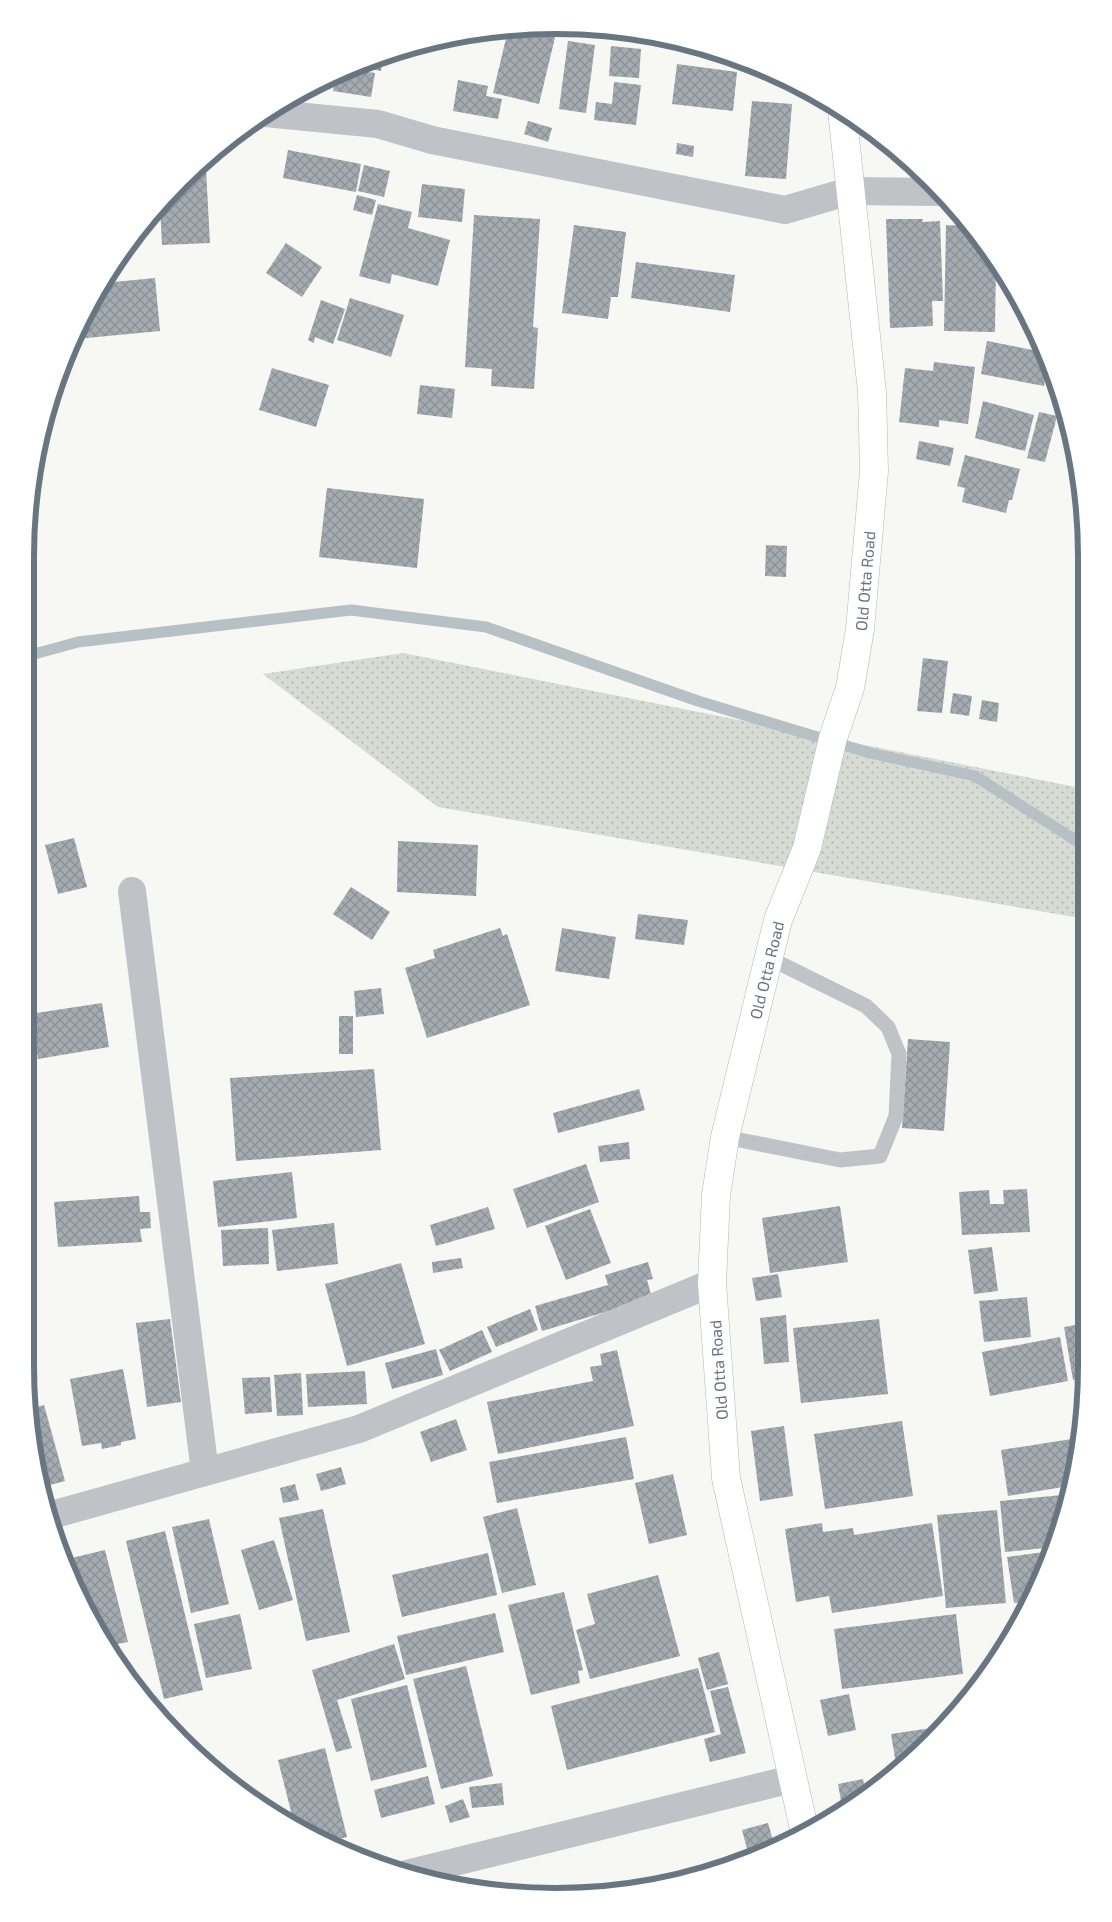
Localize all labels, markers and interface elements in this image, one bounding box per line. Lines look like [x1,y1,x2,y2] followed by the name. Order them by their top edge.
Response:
[850,530,878,632] street label: Old Otta Road
[745,919,787,1021] street label: Old Otta Road
[705,1319,731,1421] street label: Old Otta Road

